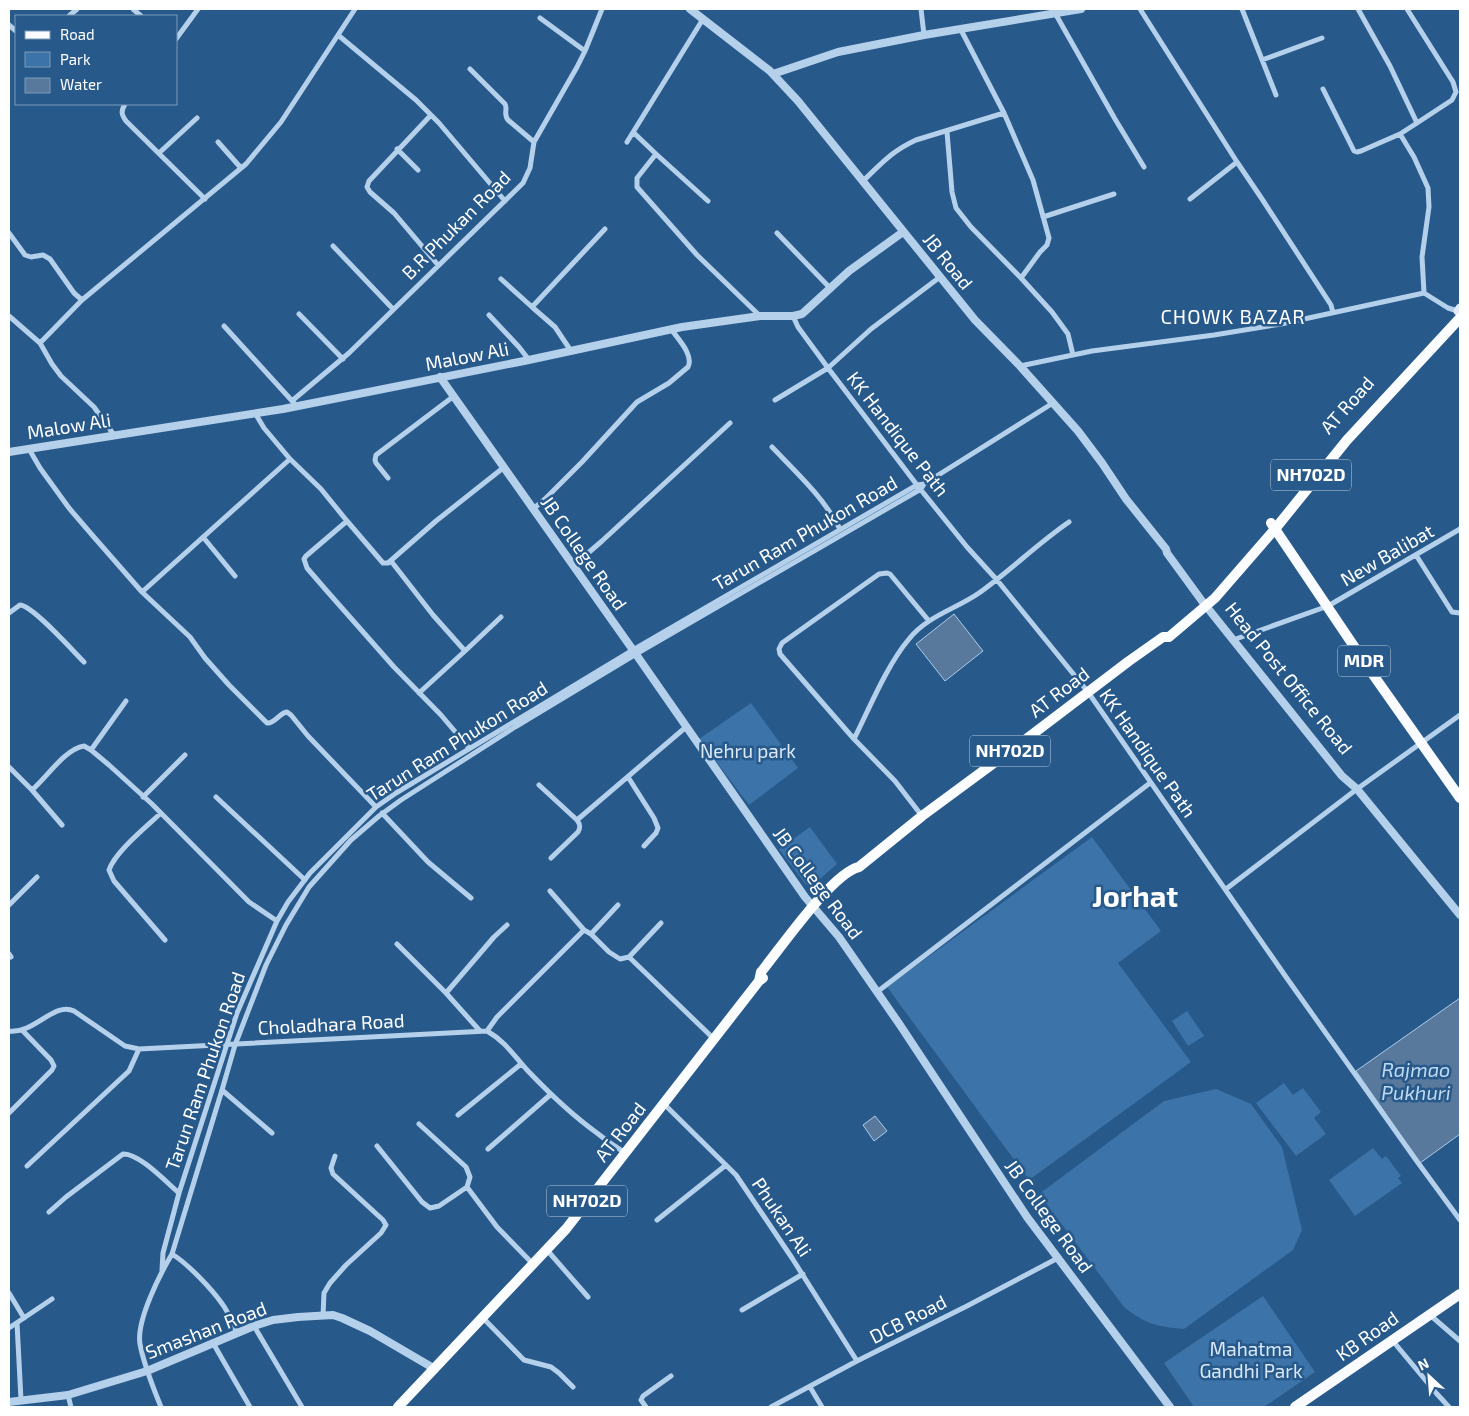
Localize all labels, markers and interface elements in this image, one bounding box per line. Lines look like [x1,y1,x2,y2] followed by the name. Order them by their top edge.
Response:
[15,15,178,105] legend
[60,25,95,43] text: Road
[60,50,91,68] text: Park
[60,75,102,93] text: Water
[396,165,515,284] street label: B.R Phukan Road
[919,228,978,294] street label: JB Road
[1160,304,1306,328] district label: CHOWK BAZAR
[423,336,511,375] street label: Malow Ali
[842,367,954,501] street label: KK Handique Path
[1315,371,1378,438] street label: AT Road
[25,408,113,443] street label: Malow Ali
[1271,460,1351,490] road number: NH702D
[709,470,901,595] street label: Tarun Ram Phukon Road
[536,491,632,614] street label: JB College Road
[1336,519,1438,591] street label: New Balibat
[1221,597,1358,758] street label: Head Post Office Road
[1338,646,1390,676] road number: MDR
[1024,662,1093,722] street label: AT Road
[362,676,551,806] street label: Tarun Ram Phukon Road
[1095,684,1201,822] street label: KK Handique Path
[970,736,1050,766] road number: NH702D
[700,739,796,762] park label: Nehru park
[769,822,868,943] street label: JB College Road
[1092,878,1178,913] district label: Jorhat
[160,968,249,1173] street label: Tarun Ram Phukon Road
[257,1008,405,1039] street label: Choladhara Road
[1381,1057,1451,1104] water label: Rajmao Pukhuri
[589,1097,650,1166] street label: AT Road
[1001,1155,1098,1277] street label: JB College Road
[748,1173,817,1261] street label: Phukan Ali
[547,1186,627,1216] road number: NH702D
[865,1289,950,1348] street label: DCB Road
[142,1296,270,1363] street label: Smashan Road
[1331,1306,1402,1365] street label: KB Road
[1199,1337,1303,1382] park label: Mahatma Gandhi Park
[1404,1351,1454,1401] north arrow
[1415,1354,1431,1374] text: N

